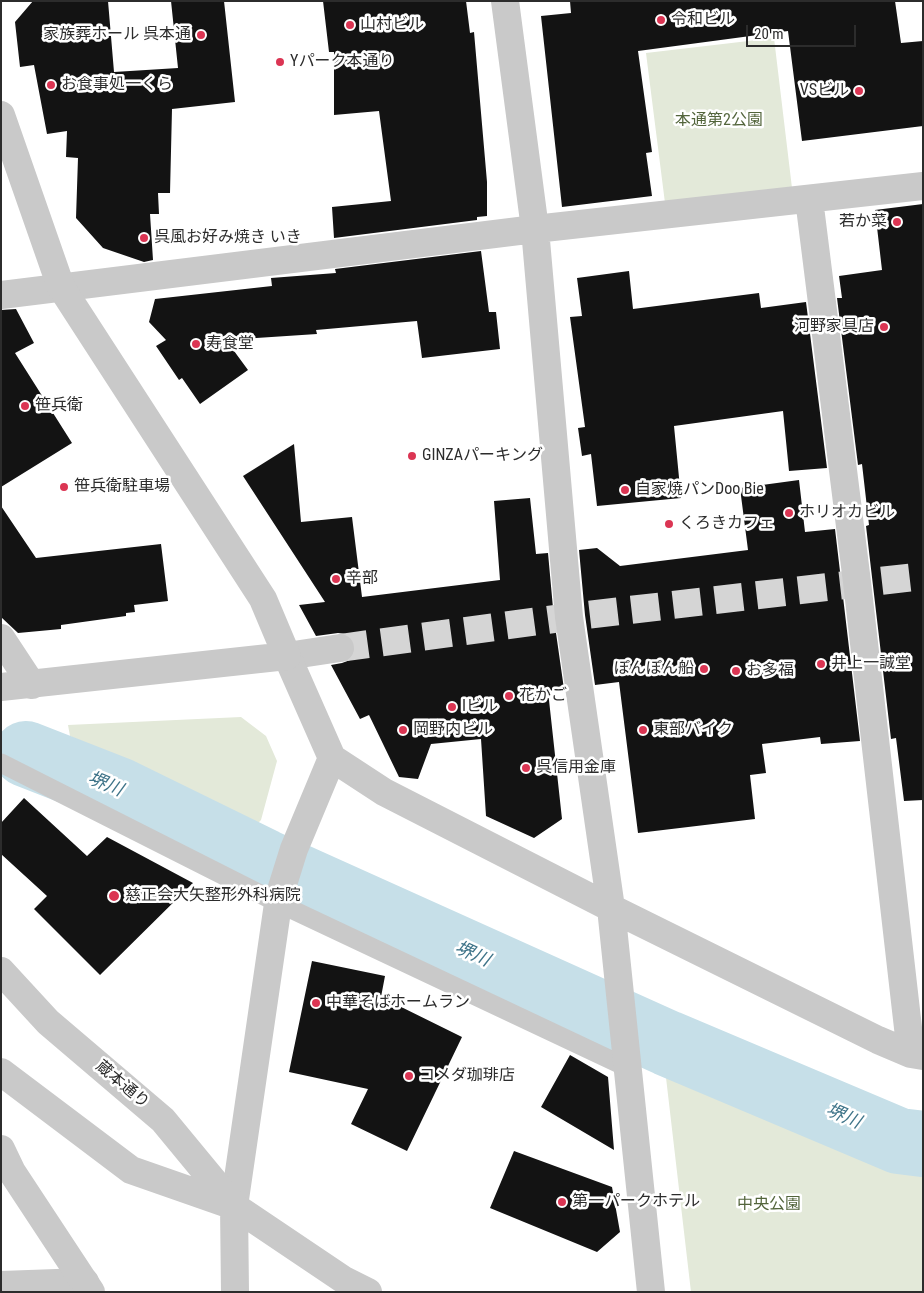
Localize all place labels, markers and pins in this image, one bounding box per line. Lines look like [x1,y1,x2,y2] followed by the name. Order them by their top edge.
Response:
[671,10,735,30] place label: 令和ビル
[655,14,667,26] marker: 令和ビル
[360,15,424,35] place label: 山村ビル
[344,19,356,31] marker: 山村ビル
[43,25,191,45] place label: 家族葬ホール 呉本通
[195,29,207,41] marker: 家族葬ホール 呉本通
[290,52,394,72] place label: Yパーク本通り
[274,56,286,68] marker: Yパーク本通り
[61,75,173,95] place label: お食事処一くら
[45,79,57,91] marker: お食事処一くら
[800,81,849,101] place label: VSビル
[853,85,865,97] marker: VSビル
[839,212,887,232] place label: 若か菜
[891,216,903,228] marker: 若か菜
[154,228,302,248] place label: 呉風お好み焼き いき
[138,232,150,244] marker: 呉風お好み焼き いき
[794,317,874,337] place label: 河野家具店
[878,321,890,333] marker: 河野家具店
[206,334,254,354] place label: 寿食堂
[190,338,202,350] marker: 寿食堂
[35,396,83,416] place label: 笹兵衛
[19,400,31,412] marker: 笹兵衛
[422,446,543,466] place label: GINZAパーキング
[406,450,418,462] marker: GINZAパーキング
[74,477,170,497] place label: 笹兵衛駐車場
[635,480,764,500] place label: 自家焼パンDoo Bie
[58,481,70,493] marker: 笹兵衛駐車場
[619,484,631,496] marker: 自家焼パンDoo Bie
[799,503,895,523] place label: ホリオカビル
[783,507,795,519] marker: ホリオカビル
[679,514,775,534] place label: くろきカフェ
[663,518,675,530] marker: くろきカフェ
[346,569,378,589] place label: 辛部
[330,573,342,585] marker: 辛部
[831,654,911,674] place label: 井上一誠堂
[815,658,827,670] marker: 井上一誠堂
[614,659,694,679] place label: ぽんぽん船
[746,661,794,681] place label: お多福
[698,663,710,675] marker: ぽんぽん船
[730,665,742,677] marker: お多福
[519,686,567,706] place label: 花かご
[503,690,515,702] marker: 花かご
[462,697,498,717] place label: Iビル
[446,701,458,713] marker: Iビル
[413,720,493,740] place label: 岡野内ビル
[653,720,733,740] place label: 東部バイク
[397,724,409,736] marker: 岡野内ビル
[637,724,649,736] marker: 東部バイク
[536,758,616,778] place label: 呉信用金庫
[520,762,532,774] marker: 呉信用金庫
[125,886,301,906] place label: 慈正会大矢整形外科病院
[107,889,121,903] marker: 慈正会大矢整形外科病院
[326,993,470,1013] place label: 中華そばホームラン
[310,997,322,1009] marker: 中華そばホームラン
[419,1066,515,1086] place label: コメダ珈琲店
[403,1070,415,1082] marker: コメダ珈琲店
[572,1192,700,1212] place label: 第一パークホテル
[556,1196,568,1208] marker: 第一パークホテル

